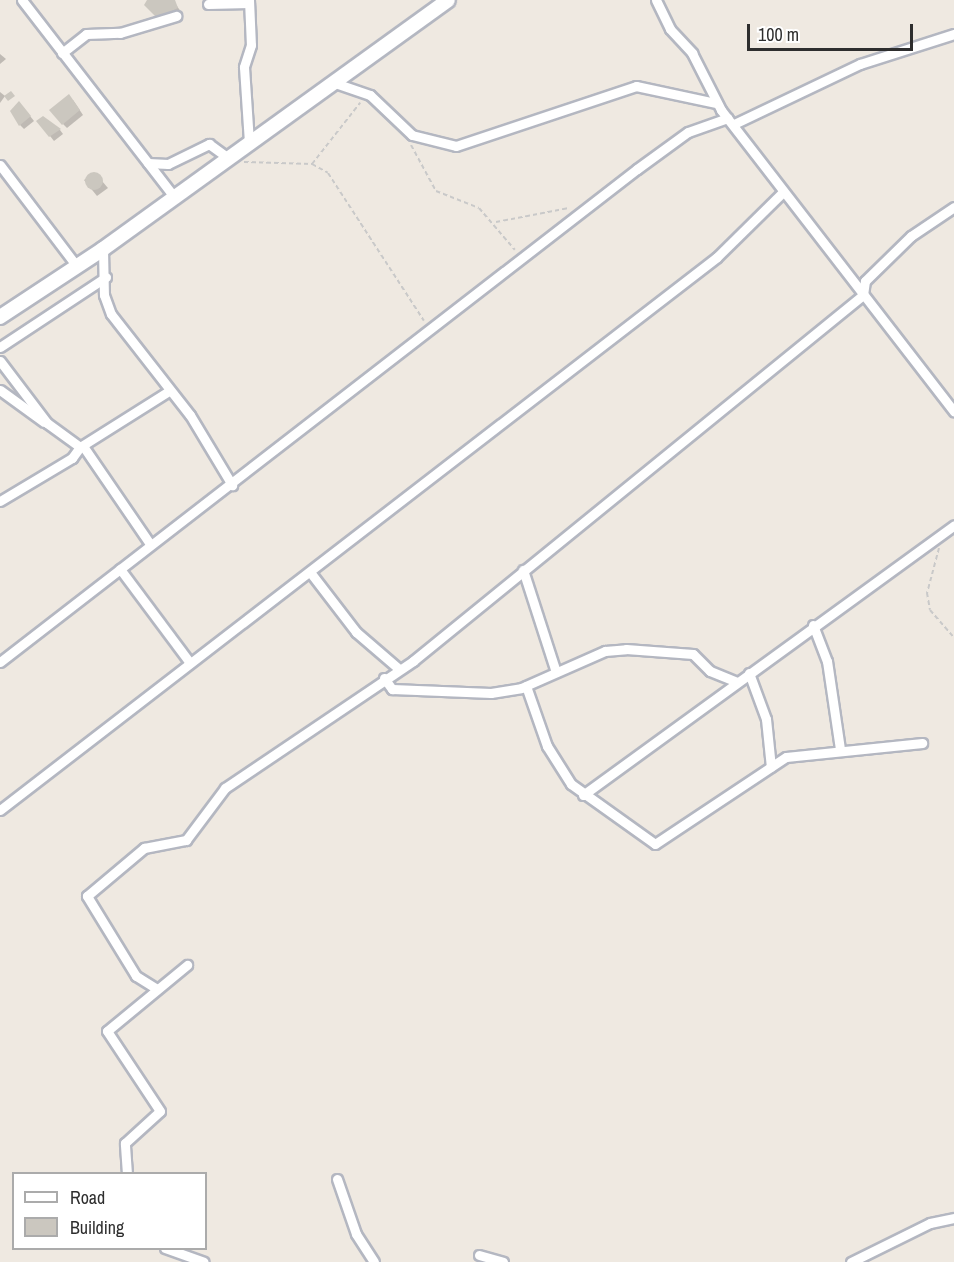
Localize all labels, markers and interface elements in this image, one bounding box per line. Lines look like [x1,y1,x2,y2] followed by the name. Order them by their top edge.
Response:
[750,12,916,50] scale bar
[758,22,799,47] text: 100 m
[12,1172,207,1250] legend
[70,1185,105,1210] text: Road
[70,1215,124,1240] text: Building

